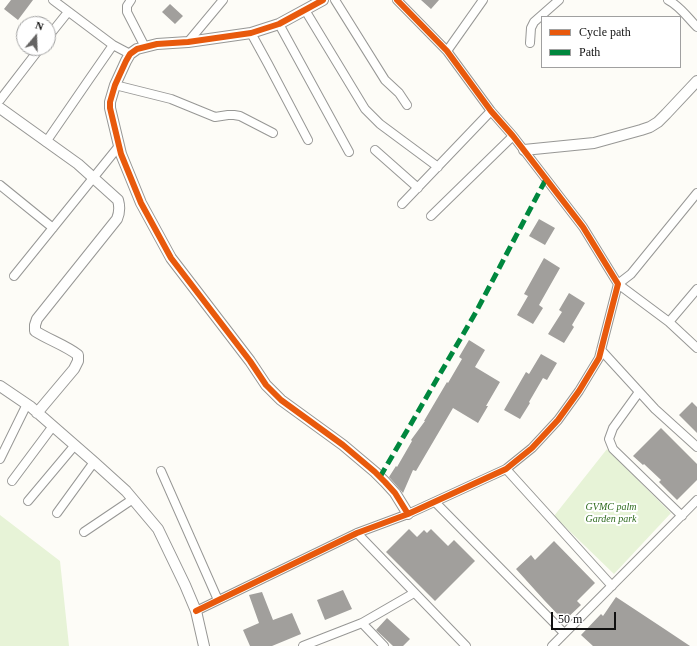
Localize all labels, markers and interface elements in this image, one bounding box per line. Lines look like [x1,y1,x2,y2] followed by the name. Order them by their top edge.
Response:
[16,16,56,56] north arrow
[541,16,681,68] legend
[34,19,45,33] text: N
[579,25,631,39] text: Cycle path
[579,45,600,59] text: Path
[585,501,637,524] park label: GVMC palm Garden park
[553,604,618,630] scale bar
[558,612,582,626] text: 50 m

